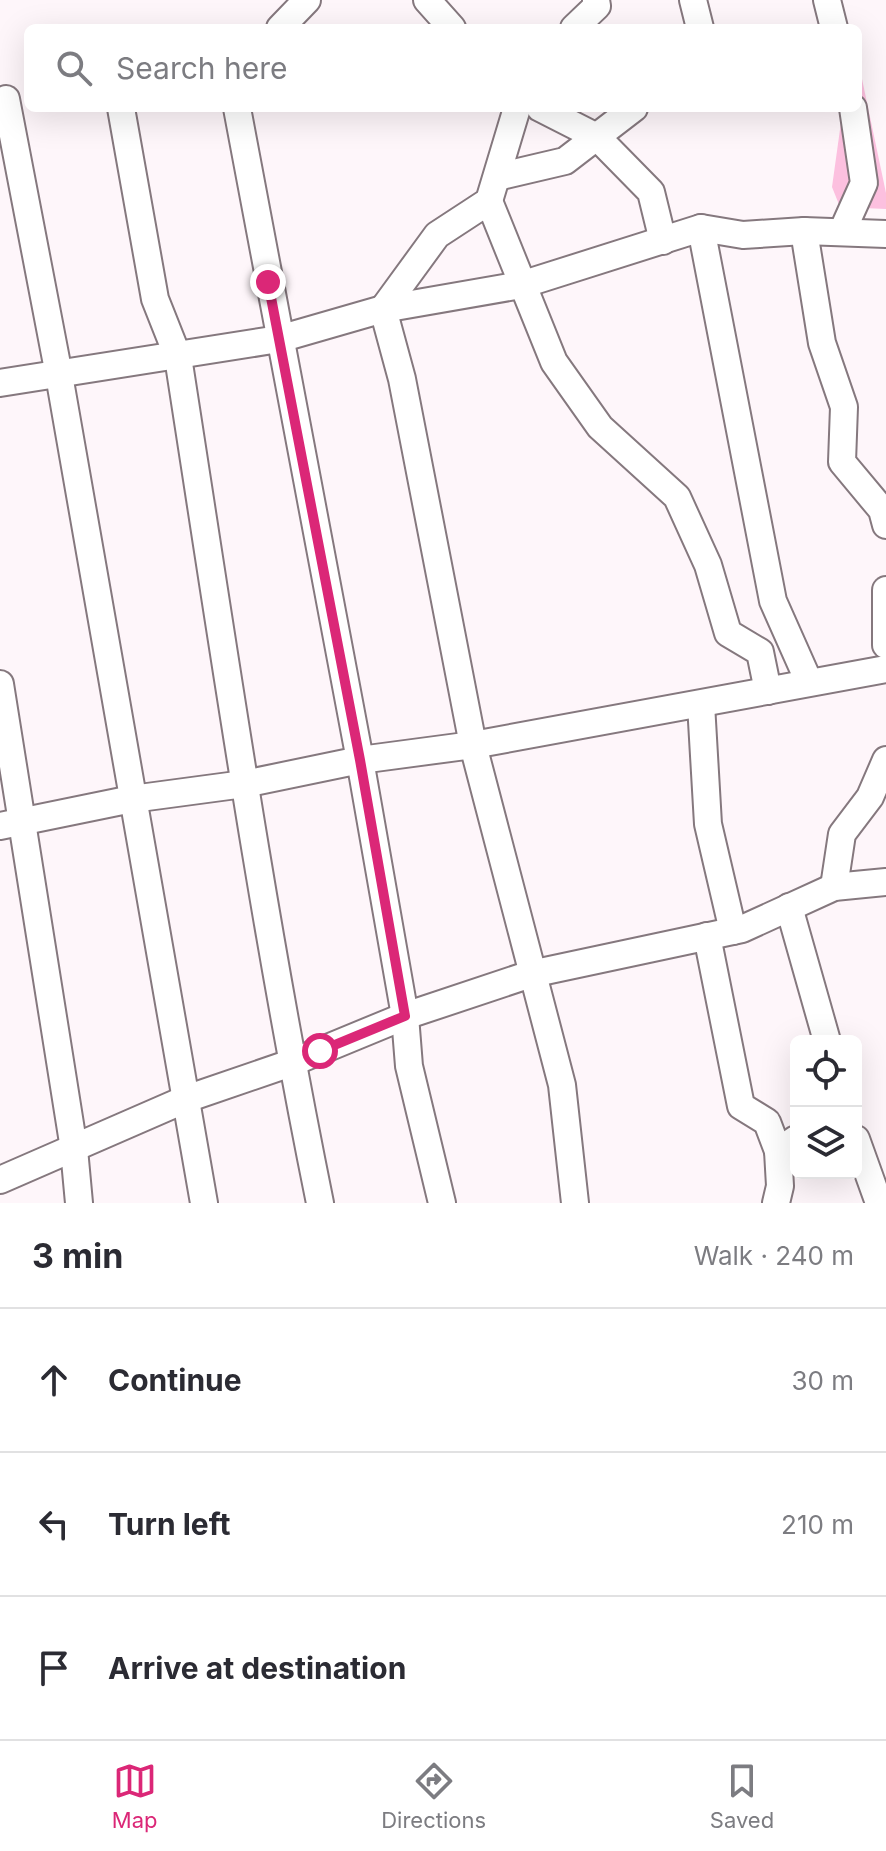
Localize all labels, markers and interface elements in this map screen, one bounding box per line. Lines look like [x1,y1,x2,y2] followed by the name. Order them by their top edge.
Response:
[24,24,862,112] search box
[52,46,96,90] icon: search
[116,50,288,86] text: Search here
[250,264,286,300] route end
[302,1033,338,1069] route start
[790,1035,862,1179] map controls
[790,1035,862,1107] button: locate
[790,1107,862,1179] button: layers
[32,1235,123,1276] text: 3 min
[694,1240,854,1271] text: Walk · 240 m
[32,1358,76,1402] icon: ahead
[108,1362,242,1398] text: Continue
[791,1365,854,1396] text: 30 m
[32,1502,76,1546] icon: left
[108,1506,230,1542] text: Turn left
[781,1509,854,1540] text: 210 m
[32,1646,76,1690] icon: arrive
[108,1650,406,1686] text: Arrive at destination
[112,1759,158,1833] tab: Map
[381,1759,486,1833] tab: Directions
[710,1759,774,1833] tab: Saved

